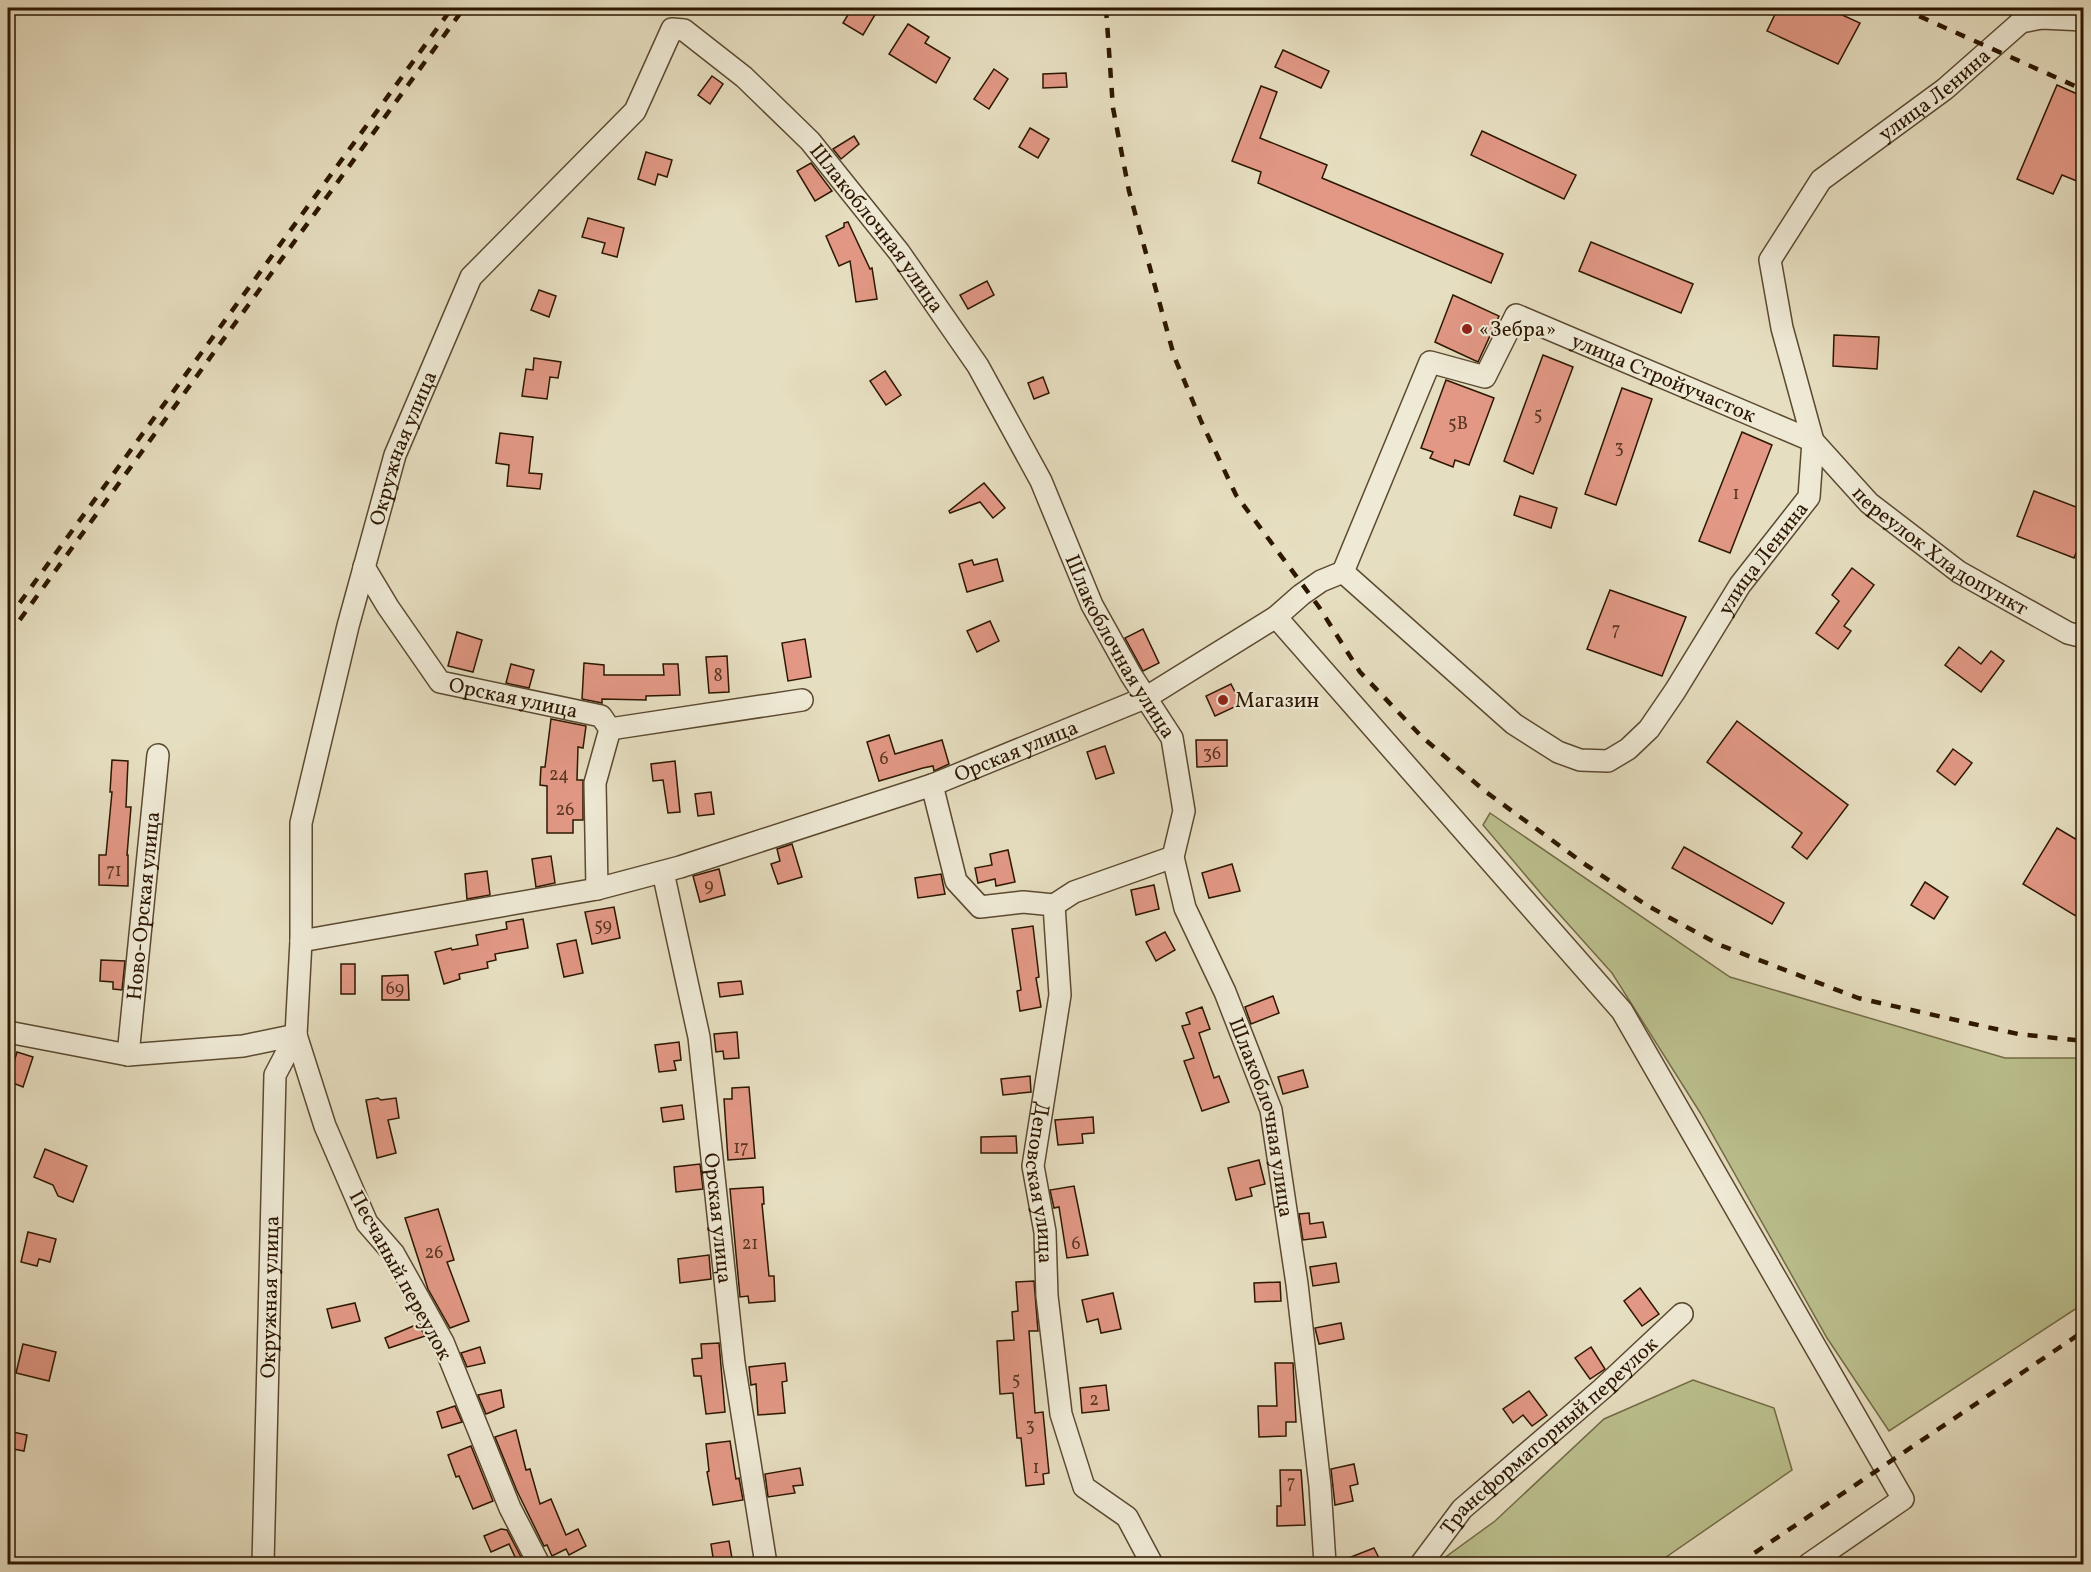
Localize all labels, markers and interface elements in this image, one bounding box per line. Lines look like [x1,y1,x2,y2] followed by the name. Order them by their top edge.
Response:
[1873,42,1998,149] street label: улица Ленина
[802,138,950,319] street label: Шлакоблочная улица
[1479,316,1556,345] place label: «Зебра»
[1460,322,1474,336] marker: «Зебра»
[1566,327,1760,431] street label: улица Стройучасток
[363,367,445,529] street label: Окружная улица
[1534,403,1542,428] house number: 5
[1448,412,1468,437] house number: 5В
[1614,436,1624,461] house number: 3
[1845,480,2033,624] street label: переулок Хладопункт
[1733,482,1739,507] house number: 1
[1712,496,1816,621] street label: улица Ленина
[1057,550,1182,745] street label: Шлакоблочная улица
[1612,618,1620,643] house number: 7
[713,664,723,689] house number: 8
[446,671,580,727] street label: Орская улица
[1235,687,1320,716] place label: Магазин
[1216,693,1230,707] marker: Магазин
[950,714,1083,790] street label: Орская улица
[1203,742,1221,767] house number: 36
[879,747,889,772] house number: 6
[549,763,569,788] house number: 24
[556,798,574,823] house number: 26
[121,810,168,1002] street label: Ново-Орская улица
[106,859,122,884] house number: 71
[704,874,714,899] house number: 9
[594,914,612,939] house number: 59
[386,977,404,1002] house number: 69
[1220,1014,1300,1219] street label: Шлакоблочная улица
[1017,1100,1059,1264] street label: Деповская улица
[733,1136,749,1161] house number: 17
[696,1151,738,1285] street label: Орская улица
[341,1186,458,1366] street label: Песчаный переулок
[255,1215,288,1379] street label: Окружная улица
[742,1232,758,1257] house number: 21
[1071,1232,1081,1257] house number: 6
[425,1241,443,1266] house number: 26
[1434,1331,1665,1542] street label: Трансформаторный переулок
[1012,1368,1020,1393] house number: 5
[1089,1388,1099,1413] house number: 2
[1025,1414,1035,1439] house number: 3
[1033,1456,1039,1481] house number: 1
[1287,1471,1295,1496] house number: 7

